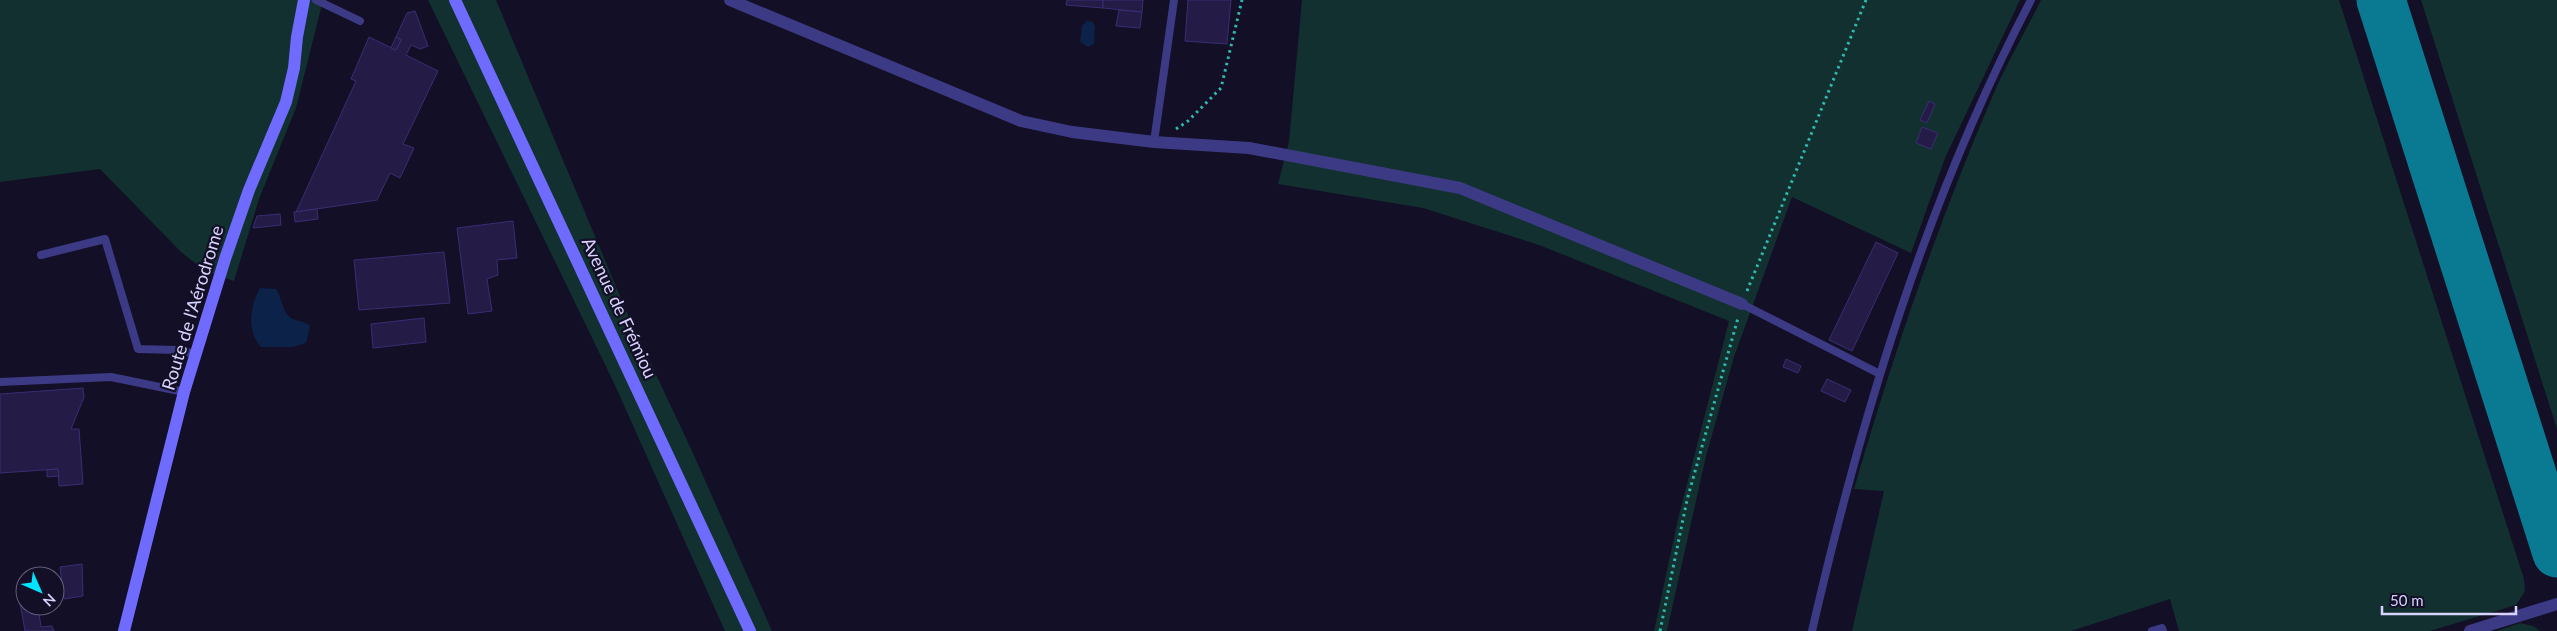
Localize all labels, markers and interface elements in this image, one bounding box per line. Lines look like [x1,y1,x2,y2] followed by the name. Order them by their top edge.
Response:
[157,223,228,393] street label: Route de l'Aérodrome
[578,234,662,381] street label: Avenue de Frémiou
[15,566,65,616] north arrow
[2382,584,2516,616] scale bar
[40,591,59,610] text: N
[2390,591,2424,609] text: 50 m

